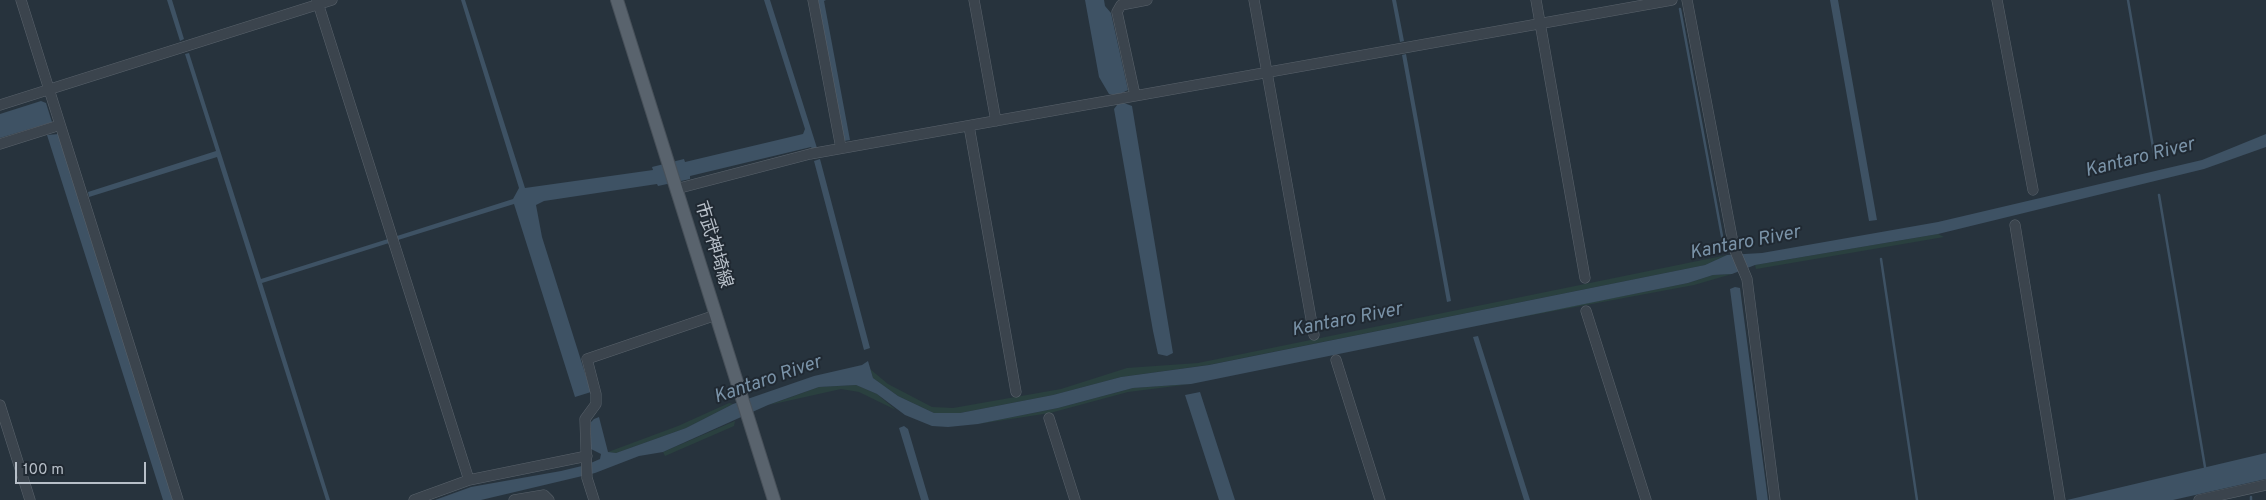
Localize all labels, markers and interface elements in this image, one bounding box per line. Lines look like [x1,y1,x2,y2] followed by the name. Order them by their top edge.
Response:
[2083,134,2197,184] water label: Kantaro River
[689,199,735,291] street label: 市武神埼線
[1688,222,1802,266] water label: Kantaro River
[1290,299,1404,343] water label: Kantaro River
[711,352,825,410] water label: Kantaro River
[18,452,149,484] scale bar
[23,461,64,480] text: 100 m

